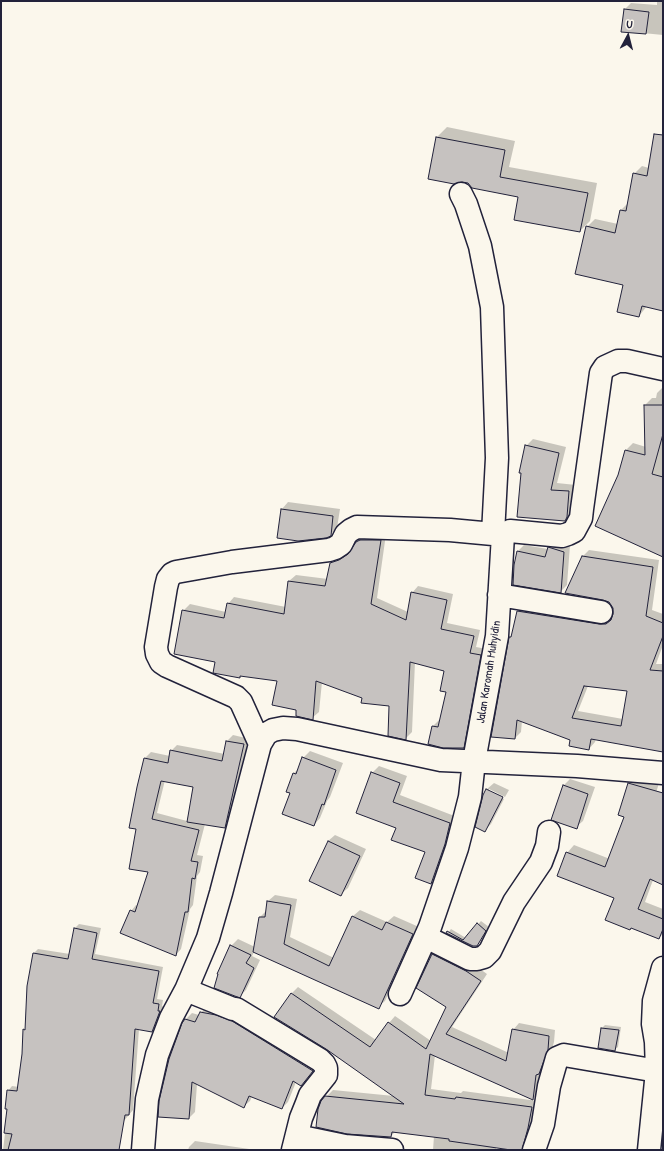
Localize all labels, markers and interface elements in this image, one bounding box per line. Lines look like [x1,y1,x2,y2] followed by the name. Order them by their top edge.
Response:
[608,16,648,56] north arrow
[626,17,633,31] text: U
[474,620,504,724] street label: Jalan Karomah Muhyidin

